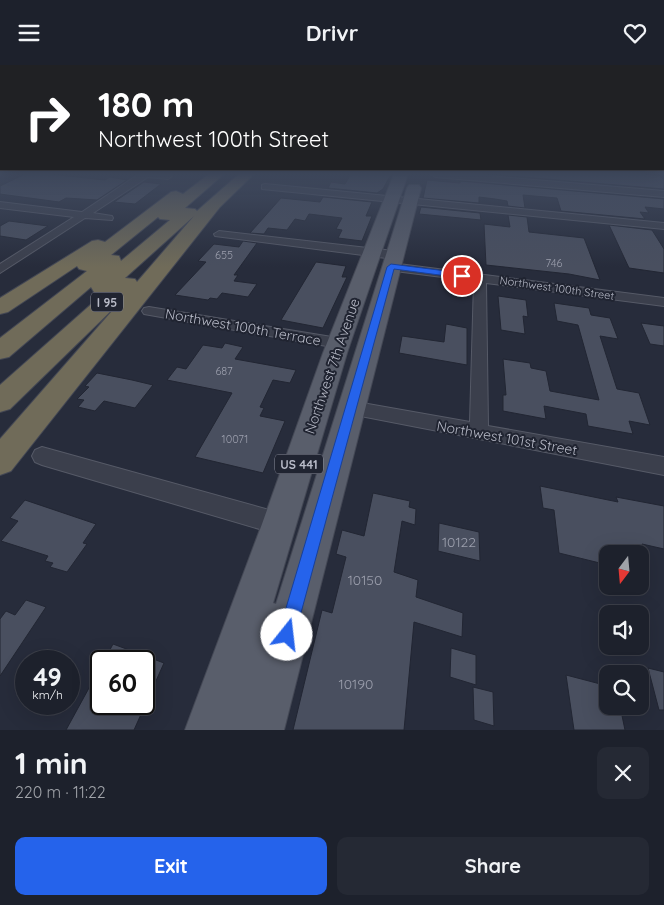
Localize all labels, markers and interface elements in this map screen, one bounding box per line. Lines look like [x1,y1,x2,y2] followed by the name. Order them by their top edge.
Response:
[15,19,43,47] icon: menu
[306,19,358,47] text: Drivr
[621,19,649,47] icon: heart
[98,82,194,126] text: 180 m
[15,85,80,150] icon: right
[98,125,329,153] text: Northwest 100th Street
[215,248,233,262] house number: 655
[441,255,483,297] pin
[546,256,563,270] house number: 746
[448,262,476,290] icon: arrive
[499,273,615,303] street label: Northwest 100th Street
[91,293,123,311] road number: I 95
[300,296,364,436] street label: Northwest 7th Avenue
[164,304,322,350] street label: Northwest 100th Terrace
[215,364,233,378] house number: 687
[435,417,579,459] street label: Northwest 101st Street
[222,432,248,446] house number: 10071
[275,454,323,473] road number: US 441
[442,533,476,551] house number: 10122
[599,545,649,595] north arrow
[599,545,649,715] map controls
[348,571,382,589] house number: 10150
[599,605,649,655] button: sound
[260,608,312,660] position arrow
[90,650,155,715] speed limit sign: 60
[33,661,62,692] text: 49
[599,665,649,715] button: search
[339,675,373,693] house number: 10190
[32,687,63,702] text: km/h
[15,744,88,782] text: 1 min
[597,747,649,799] button: close
[15,782,106,802] text: 220 m · 11:22
[15,837,327,895] button: Exit
[337,837,649,895] button: Share

